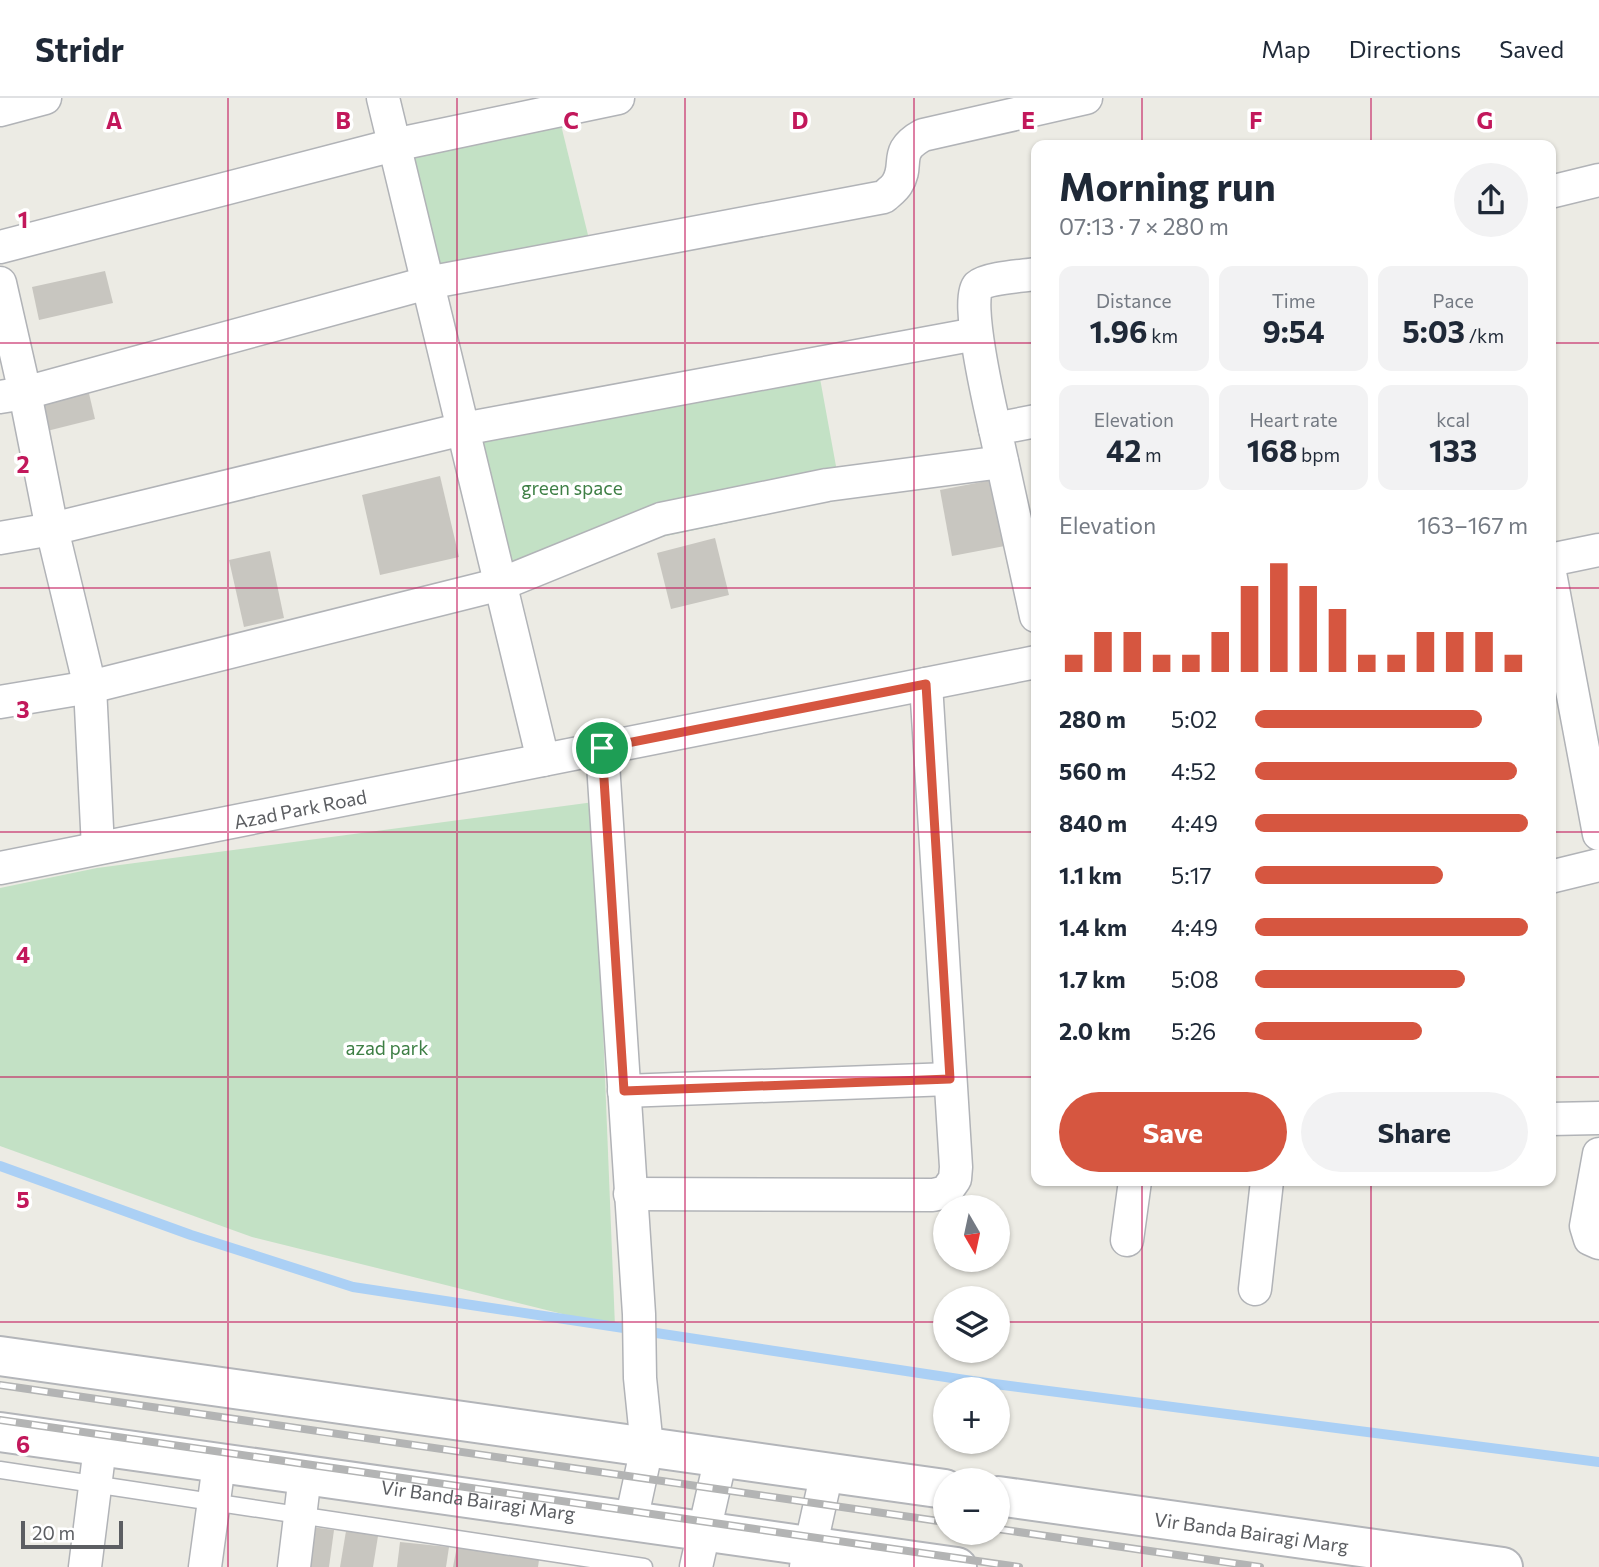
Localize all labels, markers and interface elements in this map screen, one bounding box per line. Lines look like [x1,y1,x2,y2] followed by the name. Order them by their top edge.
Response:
[35,28,124,69] text: Stridr
[1261,34,1311,63] text: Map
[1349,34,1461,63] text: Directions
[1499,34,1564,63] text: Saved
[106,106,123,134] text: A
[335,106,351,134] text: B
[563,106,579,134] text: C
[792,106,809,134] text: D
[1021,106,1035,134] text: E
[1249,106,1263,134] text: F
[1477,106,1493,134] text: G
[1059,162,1276,209] text: Morning run
[1454,163,1528,237] button: share
[18,205,28,233] text: 1
[1059,212,1229,240] text: 07:13 · 7 × 280 m
[1096,289,1172,312] text: Distance
[1272,289,1315,312] text: Time
[1433,289,1474,312] text: Pace
[1090,312,1148,349] text: 1.96
[1262,312,1325,349] text: 9:54
[1402,312,1465,349] text: 5:03
[1148,324,1178,347] text: km
[1465,324,1504,347] text: /km
[1094,408,1174,431] text: Elevation
[1249,408,1338,431] text: Heart rate
[1436,408,1470,431] text: kcal
[1106,431,1141,468] text: 42
[1247,431,1297,468] text: 168
[1429,431,1477,468] text: 133
[1141,443,1162,466] text: m
[1297,443,1340,466] text: bpm
[16,450,30,478] text: 2
[521,476,623,499] park label: green space
[1059,511,1156,539] text: Elevation
[1417,511,1528,539] text: 163–167 m
[16,695,30,723] text: 3
[1059,705,1126,733] text: 280 m
[1171,705,1217,733] text: 5:02
[572,718,632,778] pin
[583,729,621,767] icon: arrive
[1059,757,1126,785] text: 560 m
[1171,757,1216,785] text: 4:52
[232,784,369,833] street label: Azad Park Road
[1059,809,1127,837] text: 840 m
[1171,809,1218,837] text: 4:49
[1059,861,1122,889] text: 1.1 km
[1171,861,1212,889] text: 5:17
[1059,913,1127,941] text: 1.4 km
[1171,913,1218,941] text: 4:49
[16,940,30,968] text: 4
[1059,965,1126,993] text: 1.7 km
[1171,965,1219,993] text: 5:08
[1059,1017,1131,1045] text: 2.0 km
[1171,1017,1216,1045] text: 5:26
[346,1036,429,1059] park label: azad park
[1059,1092,1287,1172] button: Save
[1301,1092,1528,1172] button: Share
[16,1185,30,1213] text: 5
[933,1195,1010,1272] north arrow
[933,1195,1010,1545] map controls
[933,1286,1010,1363] button: layers
[933,1377,1010,1454] button: +
[16,1430,30,1458] text: 6
[933,1468,1010,1545] button: −
[380,1474,577,1525] street label: Vir Banda Bairagi Marg
[1153,1507,1350,1557] street label: Vir Banda Bairagi Marg
[21,1518,122,1550] scale bar
[32,1521,75,1544] text: 20 m

